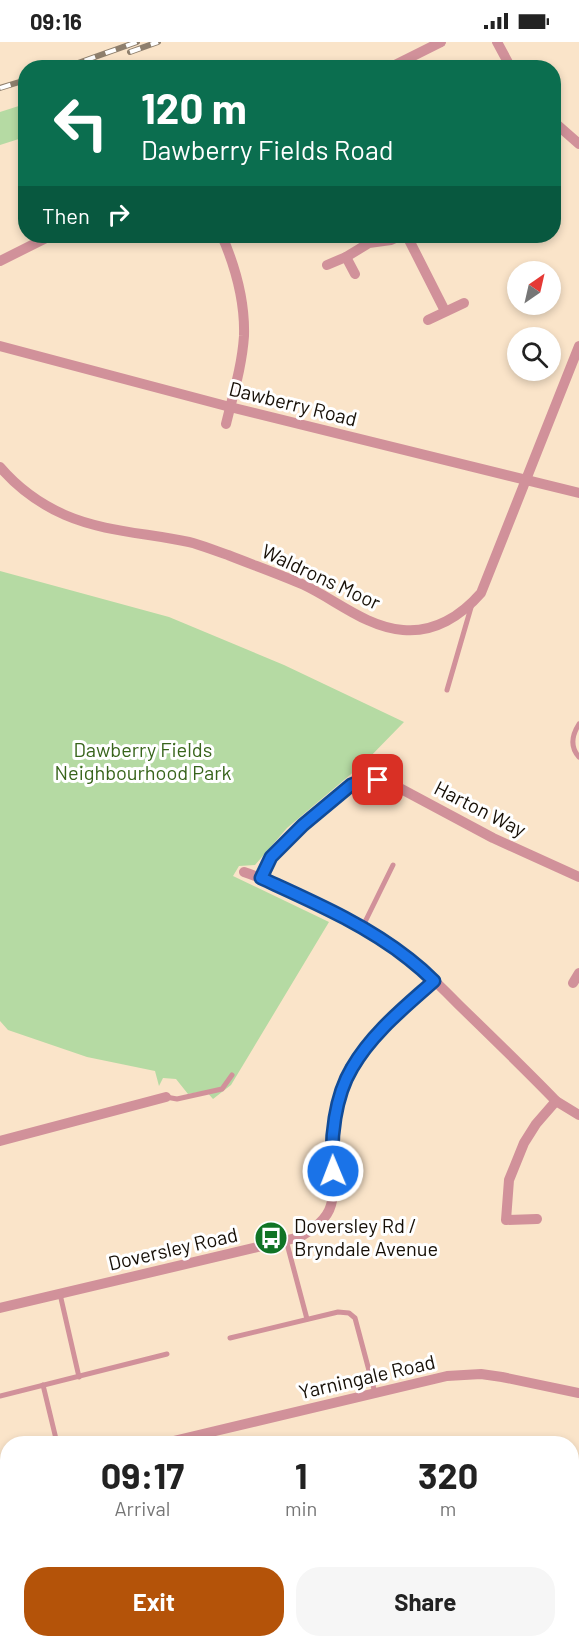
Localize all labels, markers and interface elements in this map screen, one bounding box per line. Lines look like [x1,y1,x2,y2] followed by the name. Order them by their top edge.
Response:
[30,8,82,34] text: 09:16
[141,82,247,132] text: 120 m
[42,84,120,162] icon: left
[141,133,393,165] text: Dawberry Fields Road
[102,198,135,231] icon: right
[42,202,90,228] text: Then
[507,261,561,315] north arrow
[507,261,561,381] map controls
[507,327,561,381] button: search
[227,376,360,430] street label: Dawberry Road
[258,538,385,614] street label: Waldrons Moor
[54,737,232,784] park label: Dawberry Fields Neighbourhood Park
[352,754,403,805] pin
[361,763,394,796] icon: arrive
[431,775,530,841] street label: Harton Way
[301,1139,365,1203] position arrow
[294,1213,438,1260] place label: Doversley Rd / Bryndale Avenue
[253,1220,289,1256] bus stop icon: Doversley Rd / Bryndale Avenue
[106,1221,240,1275] street label: Doversley Road
[296,1349,437,1403] street label: Yarningale Road
[101,1453,184,1496] text: 09:17
[295,1453,307,1496] text: 1
[418,1453,478,1496] text: 320
[114,1496,170,1520] text: Arrival
[285,1496,317,1520] text: min
[440,1496,456,1520] text: m
[24,1567,284,1636] button: Exit
[296,1567,555,1636] button: Share

